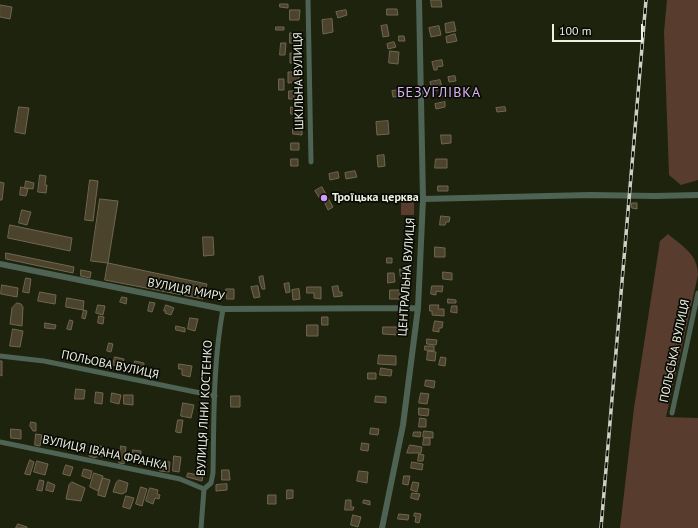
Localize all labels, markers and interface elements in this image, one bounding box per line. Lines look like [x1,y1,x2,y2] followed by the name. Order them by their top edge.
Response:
[554,16,645,42] scale bar
[559,23,592,38] text: 100 m
[291,32,307,130] street label: ШКІЛЬНА ВУЛИЦЯ
[397,85,481,101] district label: БЕЗУГЛІВКА
[332,191,419,205] place label: Троїцька церква
[319,193,329,203] marker: Троїцька церква
[396,217,418,337] street label: ЦЕНТРАЛЬНА ВУЛИЦЯ
[146,275,226,305] street label: ВУЛИЦЯ МИРУ
[657,298,693,404] street label: ПОЛЬСЬКА ВУЛИЦЯ
[194,340,216,476] street label: ВУЛИЦЯ ЛІНИ КОСТЕНКО
[60,348,160,382] street label: ПОЛЬОВА ВУЛИЦЯ
[41,433,169,473] street label: ВУЛИЦЯ ІВАНА ФРАНКА

